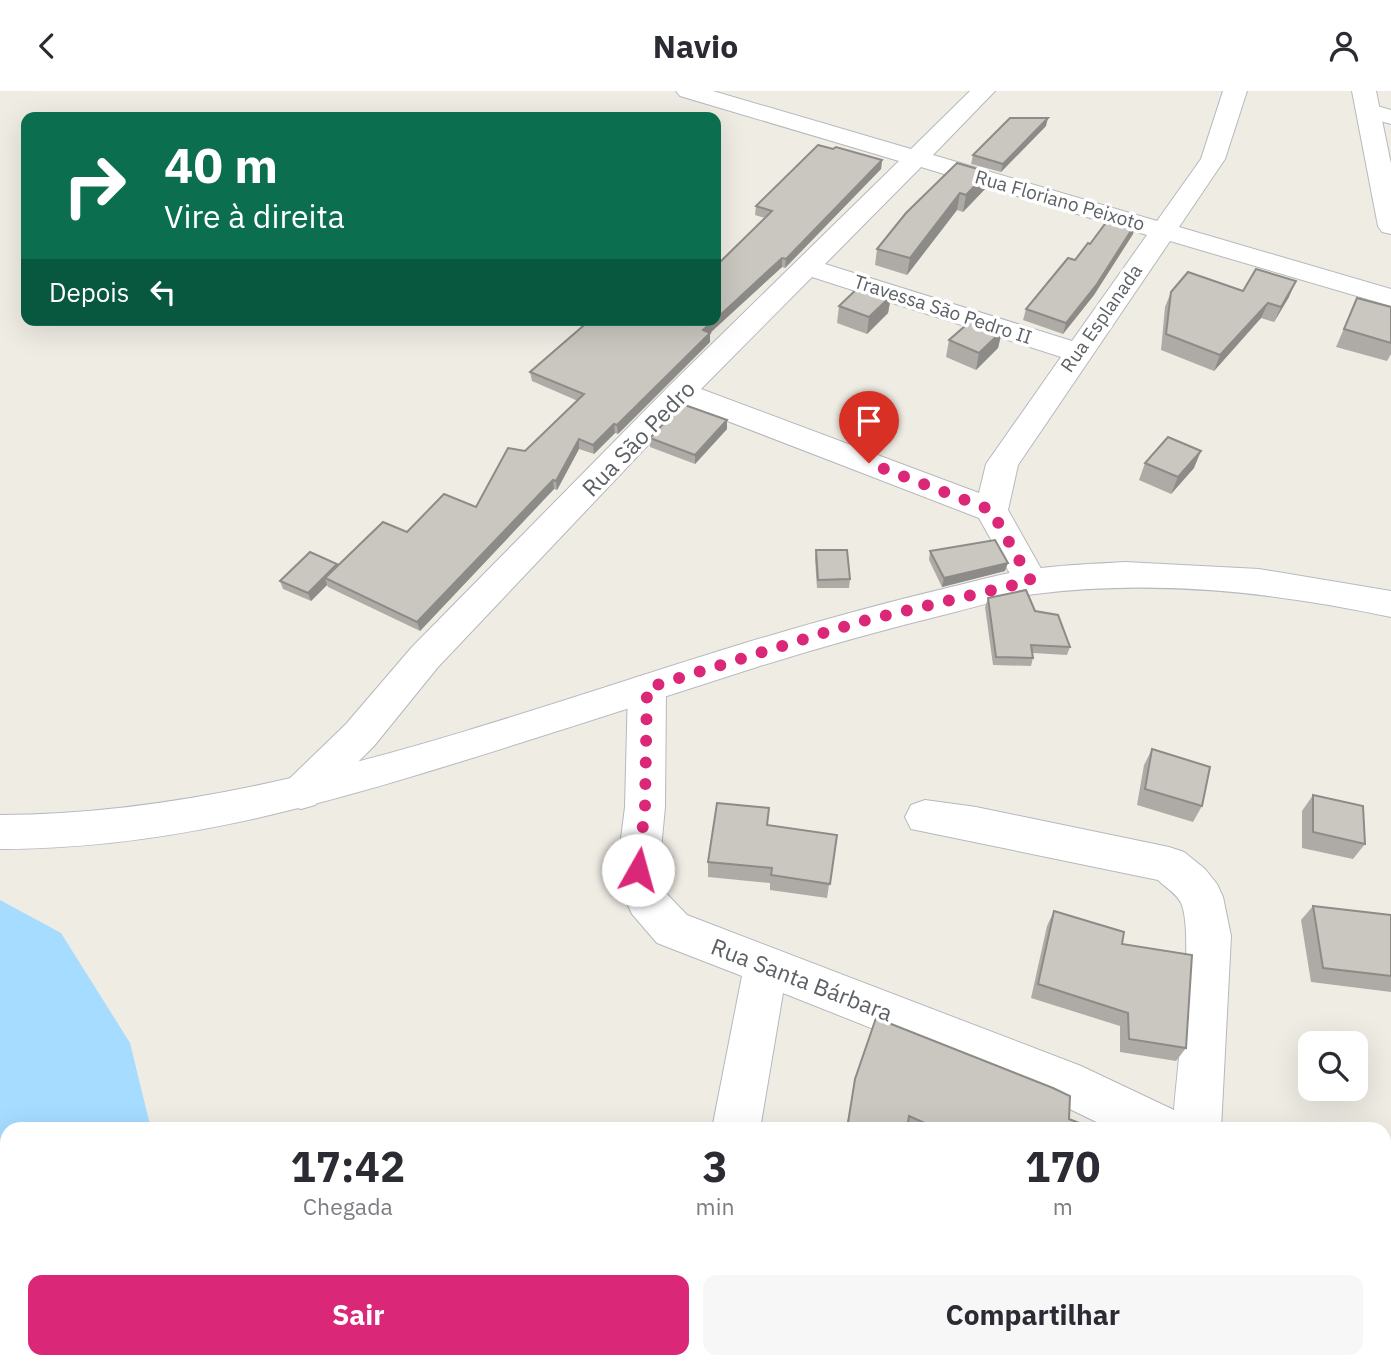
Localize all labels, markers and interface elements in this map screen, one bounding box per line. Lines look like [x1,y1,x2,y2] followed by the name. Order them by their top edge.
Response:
[653,25,738,67] text: Navio
[28,27,66,65] icon: back
[1325,27,1363,65] icon: person
[164,133,278,196] text: 40 m
[49,140,140,231] icon: right
[972,164,1148,236] street label: Rua Floriano Peixoto
[164,195,345,237] text: Vire à direita
[1055,259,1147,377] street label: Rua Esplanada
[851,269,1035,349] street label: Travessa São Pedro II
[144,273,182,311] icon: left
[49,275,130,309] text: Depois
[575,374,701,502] street label: Rua São Pedro
[839,391,899,463] pin
[850,402,888,440] icon: arrive
[601,833,675,907] position arrow
[707,931,897,1027] street label: Rua Santa Bárbara
[1298,1031,1368,1101] map controls
[1298,1031,1368,1101] button: search
[290,1139,405,1194] text: 17:42
[702,1139,728,1194] text: 3
[1025,1139,1101,1194] text: 170
[303,1191,393,1221] text: Chegada
[696,1191,734,1221] text: min
[1053,1191,1073,1221] text: m
[28,1275,689,1355] button: Sair
[703,1275,1363,1355] button: Compartilhar

